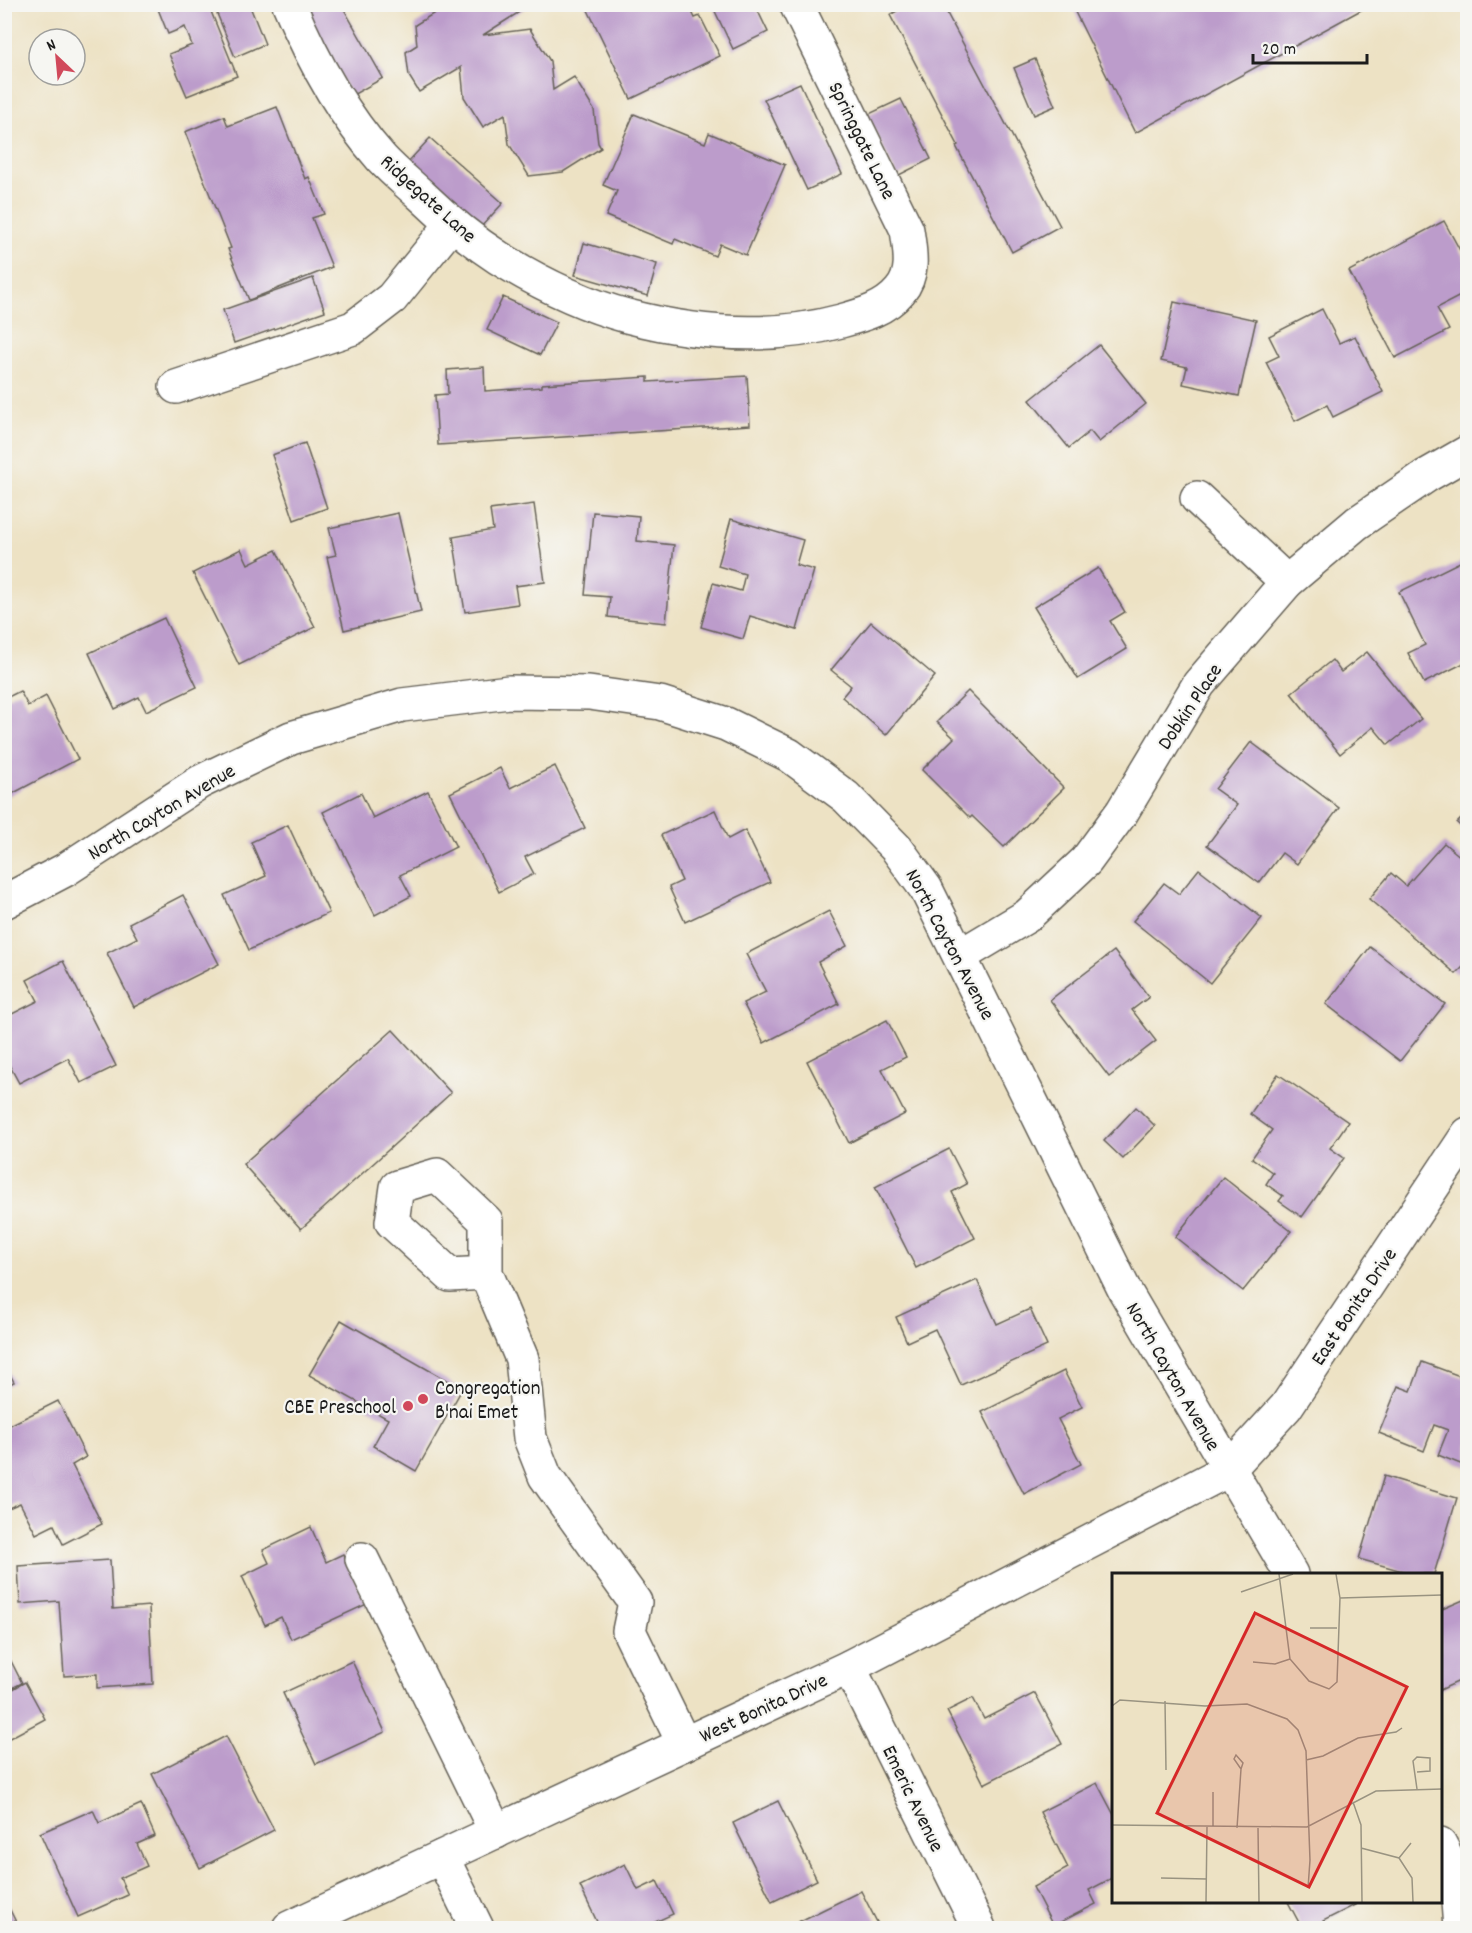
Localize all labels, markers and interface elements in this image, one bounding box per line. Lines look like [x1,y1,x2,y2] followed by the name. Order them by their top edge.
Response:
[27,27,87,87] north arrow
[1253,27,1367,65] scale bar
[43,34,60,58] text: N
[1262,38,1296,63] text: 20 m
[819,77,902,205] street label: Springgate Lane
[372,149,482,252] street label: Ridgegate Lane
[1152,659,1231,757] street label: Dobkin Place
[83,758,242,870] street label: North Cayton Avenue
[896,864,1001,1026] street label: North Cayton Avenue
[1305,1243,1406,1373] street label: East Bonita Drive
[1117,1297,1226,1458] street label: North Cayton Avenue
[435,1375,540,1429] place label: Congregation B'nai Emet
[416,1392,430,1406] marker: Congregation B'nai Emet
[284,1394,396,1424] place label: CBE Preschool
[401,1399,415,1413] marker: CBE Preschool
[1112,1573,1442,1903] inset map
[695,1667,833,1753] street label: West Bonita Drive
[872,1741,950,1858] street label: Emeric Avenue

